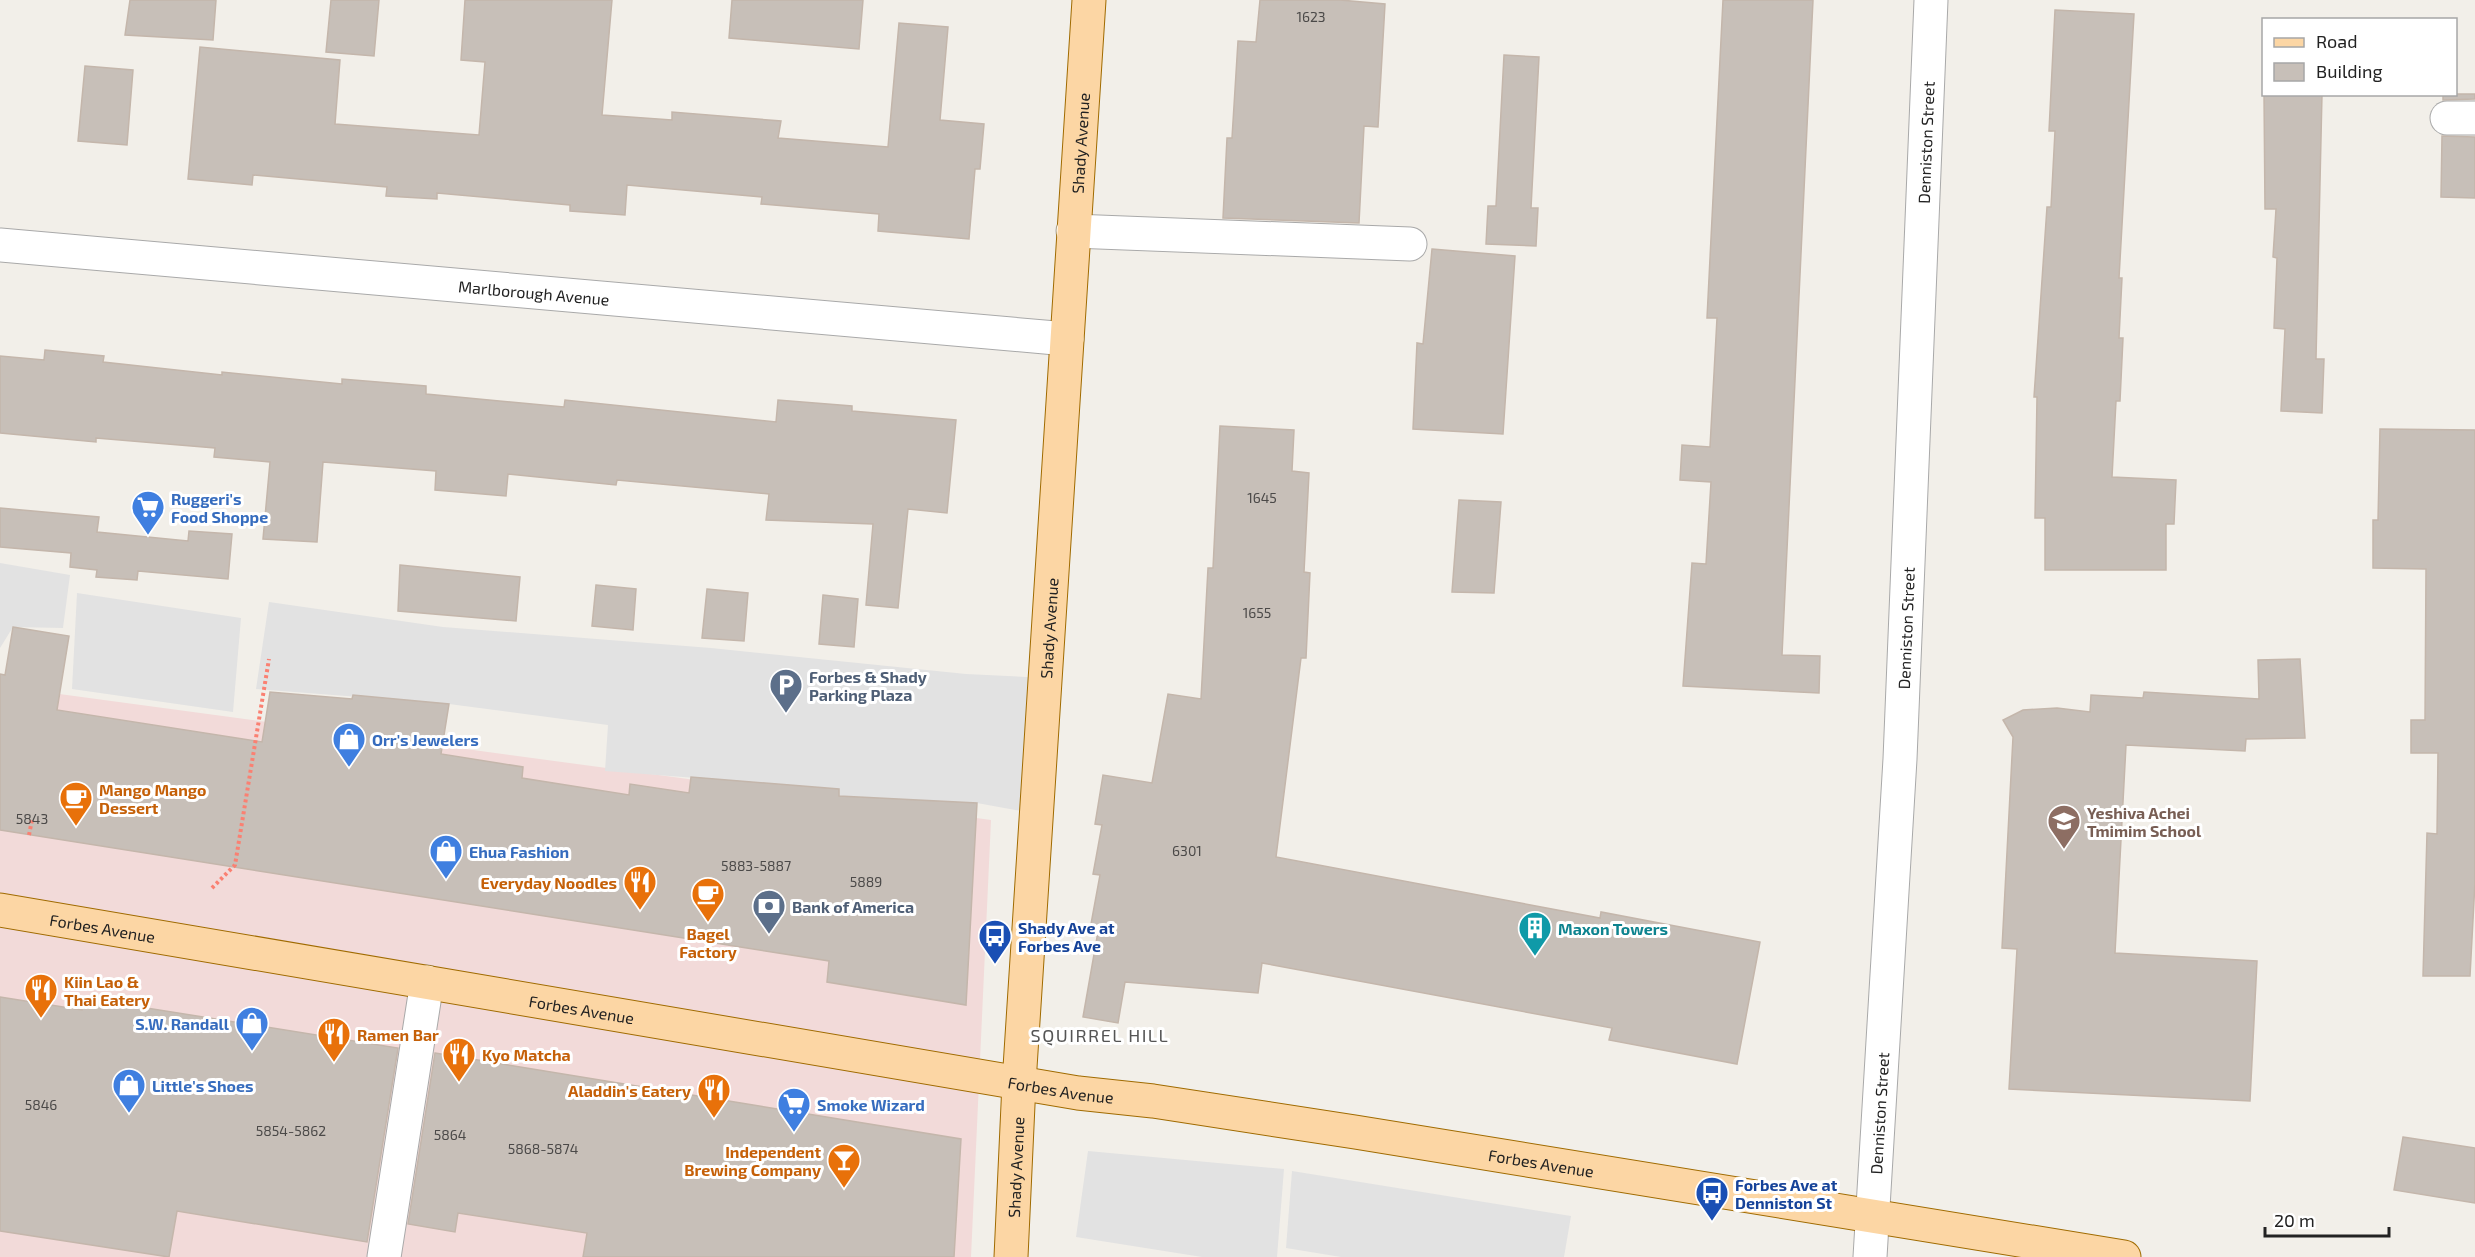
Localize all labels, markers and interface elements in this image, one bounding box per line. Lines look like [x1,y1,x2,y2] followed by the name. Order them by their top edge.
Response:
[1296,8,1326,25] house number: 1623
[2262,18,2457,96] legend
[2316,30,2357,52] text: Road
[2316,60,2383,82] text: Building
[1913,81,1937,204] street label: Denniston Street
[1067,92,1092,194] street label: Shady Avenue
[458,276,610,308] street label: Marlborough Avenue
[130,489,166,536] supermarket icon: Ruggeri's Food Shoppe
[171,489,268,526] place label: Ruggeri's Food Shoppe
[1247,489,1277,506] house number: 1645
[1893,566,1917,690] street label: Denniston Street
[1036,577,1061,679] street label: Shady Avenue
[1243,604,1271,621] house number: 1655
[768,667,804,714] parking icon: Forbes & Shady Parking Plaza
[809,667,927,704] place label: Forbes & Shady Parking Plaza
[331,721,367,768] shop icon: Orr's Jewelers
[372,730,479,749] place label: Orr's Jewelers
[58,780,94,827] cafe icon: Mango Mango Dessert
[99,780,207,817] place label: Mango Mango Dessert
[2046,803,2082,850] school or university icon: Yeshiva Achei Tmimim School
[2087,803,2202,840] place label: Yeshiva Achei Tmimim School
[16,810,48,827] house number: 5843
[428,833,464,880] shop icon: Ehua Fashion
[469,842,569,861] place label: Ehua Fashion
[1172,842,1202,859] house number: 6301
[721,857,791,874] house number: 5883-5887
[622,864,658,911] restaurant icon: Everyday Noodles
[481,873,617,893] place label: Everyday Noodles
[850,873,882,890] house number: 5889
[690,876,726,923] cafe icon: Bagel Factory
[751,888,787,935] bank icon: Bank of America
[792,897,914,916] place label: Bank of America
[48,909,157,946] street label: Forbes Avenue
[1517,910,1553,957] building icon: Maxon Towers
[977,918,1013,965] bus stop icon: Shady Ave at Forbes Ave
[1018,918,1115,955] place label: Shady Ave at Forbes Ave
[1558,919,1668,938] place label: Maxon Towers
[679,924,737,962] place label: Bagel Factory
[23,972,59,1019] restaurant icon: Kiin Lao & Thai Eatery
[64,972,150,1010] place label: Kiin Lao & Thai Eatery
[528,990,636,1027] street label: Forbes Avenue
[234,1005,270,1052] shop icon: S.W. Randall
[135,1014,230,1033] place label: S.W. Randall
[316,1016,352,1063] restaurant icon: Ramen Bar
[1031,1024,1169,1046] district label: SQUIRREL HILL
[357,1025,439,1044] place label: Ramen Bar
[441,1036,477,1083] restaurant icon: Kyo Matcha
[482,1045,571,1065] place label: Kyo Matcha
[1865,1052,1892,1175] street label: Denniston Street
[111,1067,147,1114] shop icon: Little's Shoes
[696,1072,732,1119] restaurant icon: Aladdin's Eatery
[1007,1072,1115,1106] street label: Forbes Avenue
[152,1076,254,1095] place label: Little's Shoes
[568,1081,691,1101] place label: Aladdin's Eatery
[776,1086,812,1133] supermarket icon: Smoke Wizard
[817,1095,925,1114] place label: Smoke Wizard
[25,1096,57,1113] house number: 5846
[1003,1116,1027,1218] street label: Shady Avenue
[256,1122,326,1139] house number: 5854-5862
[434,1126,466,1143] house number: 5864
[508,1140,578,1157] house number: 5868-5874
[684,1142,821,1180] place label: Independent Brewing Company
[826,1142,862,1189] bar icon: Independent Brewing Company
[1487,1144,1595,1180] street label: Forbes Avenue
[1694,1175,1730,1222] bus stop icon: Forbes Ave at Denniston St
[1735,1175,1838,1212] place label: Forbes Ave at Denniston St
[2265,1200,2390,1238] scale bar
[2274,1209,2315,1231] text: 20 m

